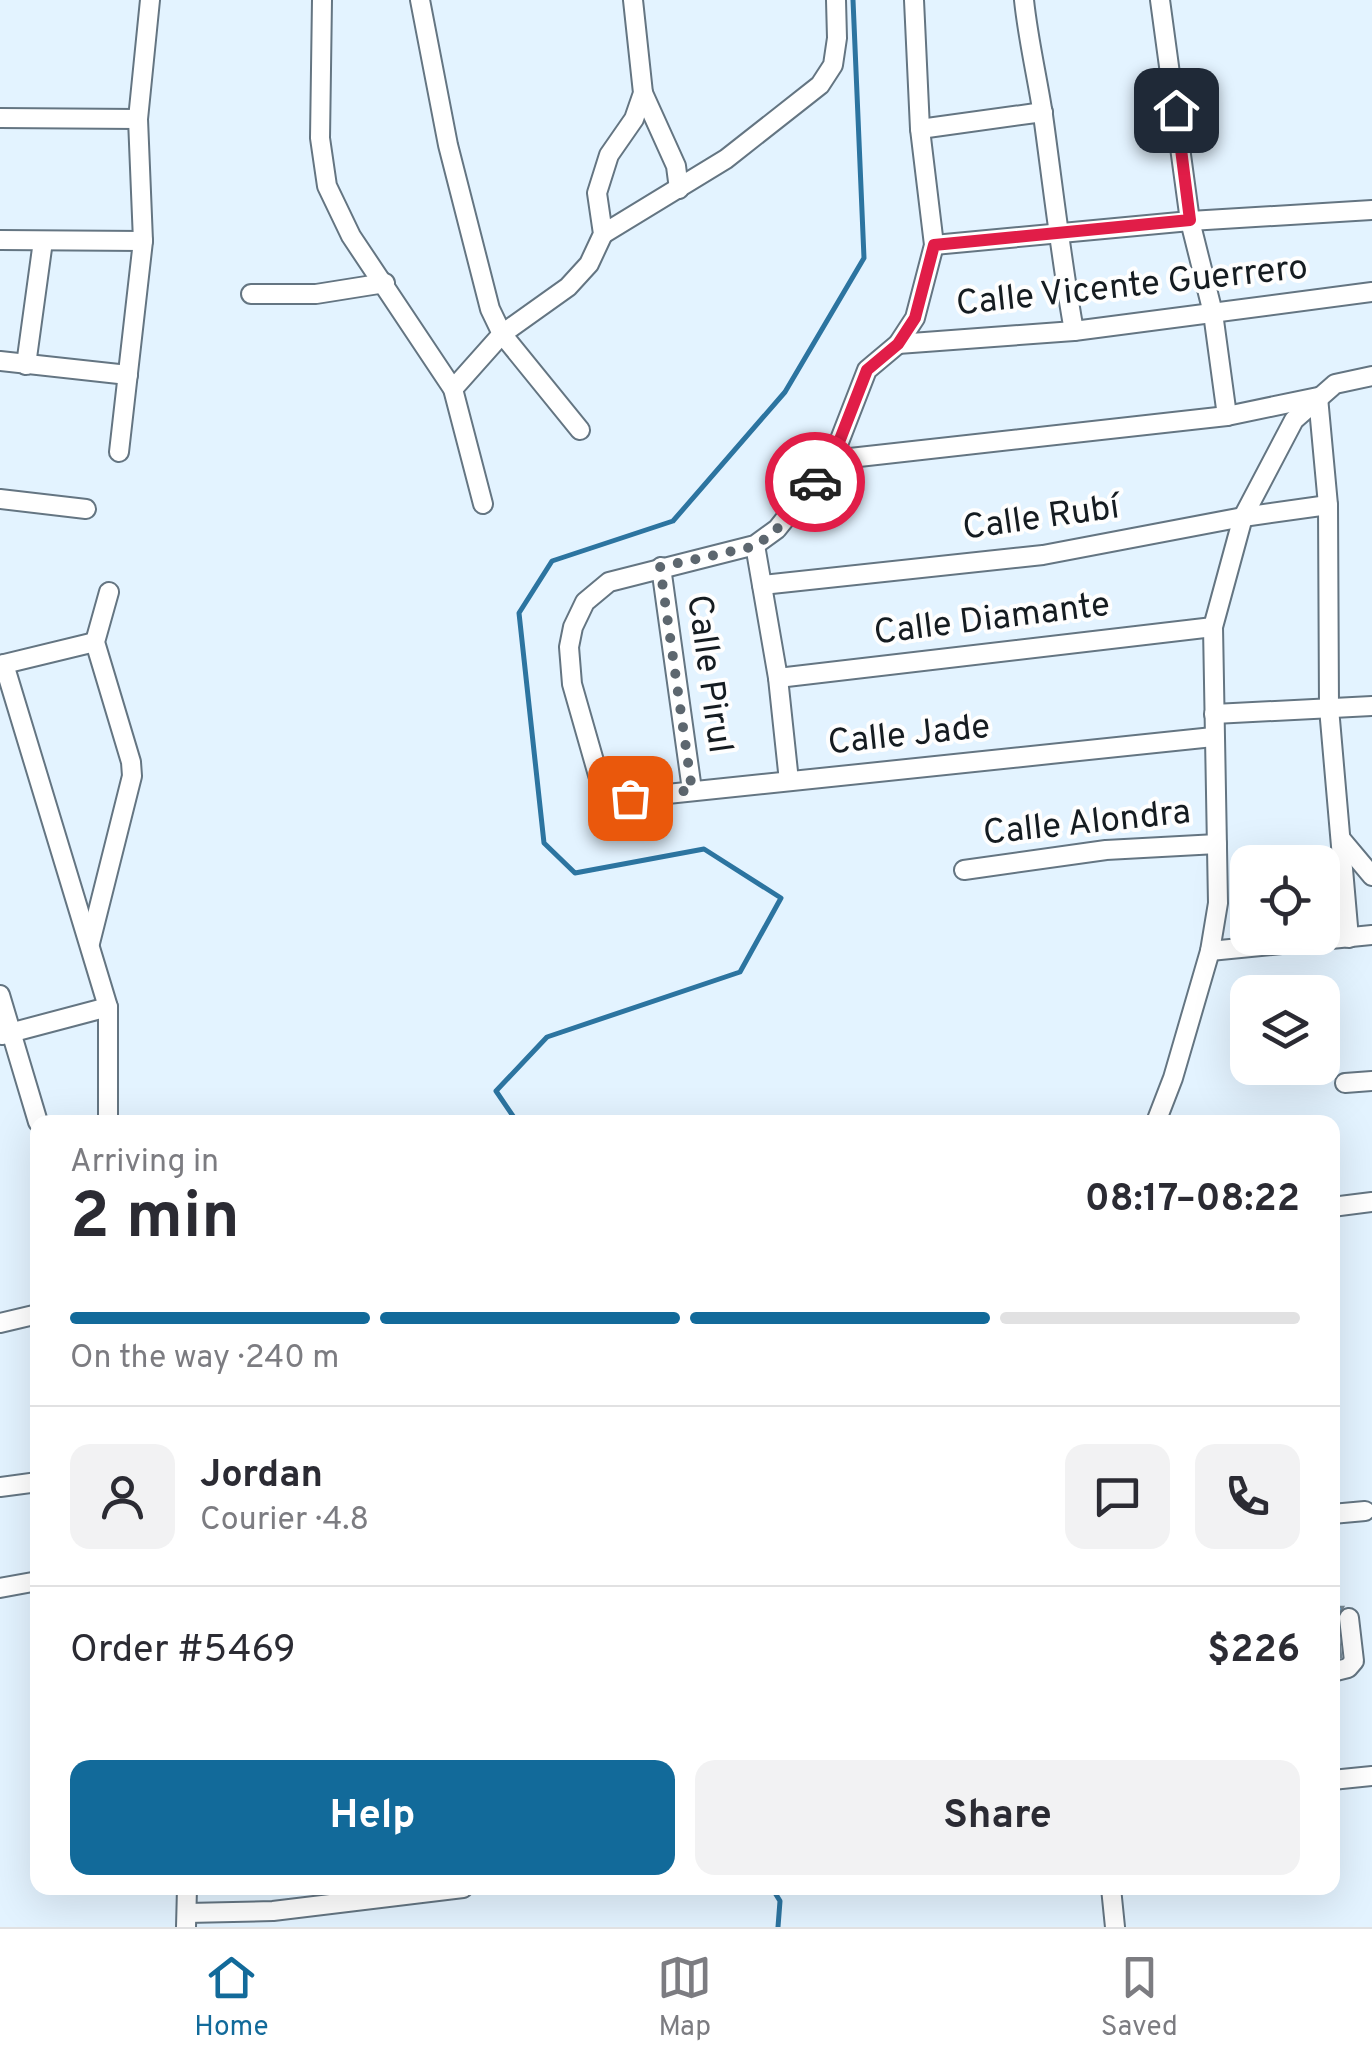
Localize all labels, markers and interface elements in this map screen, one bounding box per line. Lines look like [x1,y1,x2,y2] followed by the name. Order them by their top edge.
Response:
[1134,68,1219,153] pin
[1149,83,1204,138] icon: home
[954,247,1310,327] street label: Calle Vicente Guerrero
[765,432,865,532] courier
[788,455,843,510] icon: car
[960,486,1125,552] street label: Calle Rubí
[871,584,1113,656] street label: Calle Diamante
[675,592,741,756] street label: Calle Pirul
[826,706,992,766] street label: Calle Jade
[588,756,673,841] pin
[603,771,658,826] icon: bag
[981,791,1193,857] street label: Calle Alondra
[1230,845,1340,1085] map controls
[1230,845,1340,955] button: locate
[1230,975,1340,1085] button: layers
[70,1143,219,1183] text: Arriving in
[1085,1176,1300,1225] text: 08:17–08:22
[70,1179,240,1261] text: 2 min
[70,1339,339,1379] text: On the way · 240 m
[70,1444,175,1549] button: person
[1065,1444,1170,1549] button: chat
[1195,1444,1300,1549] button: phone
[200,1452,323,1501] text: Jordan
[200,1501,369,1541] text: Courier · 4.8
[70,1627,296,1676] text: Order #5469
[1207,1627,1300,1676] text: $226
[70,1760,675,1875] button: Help
[695,1760,1300,1875] button: Share
[194,1950,269,2046] tab: Home
[657,1950,712,2046] tab: Map
[1101,1950,1178,2046] tab: Saved

